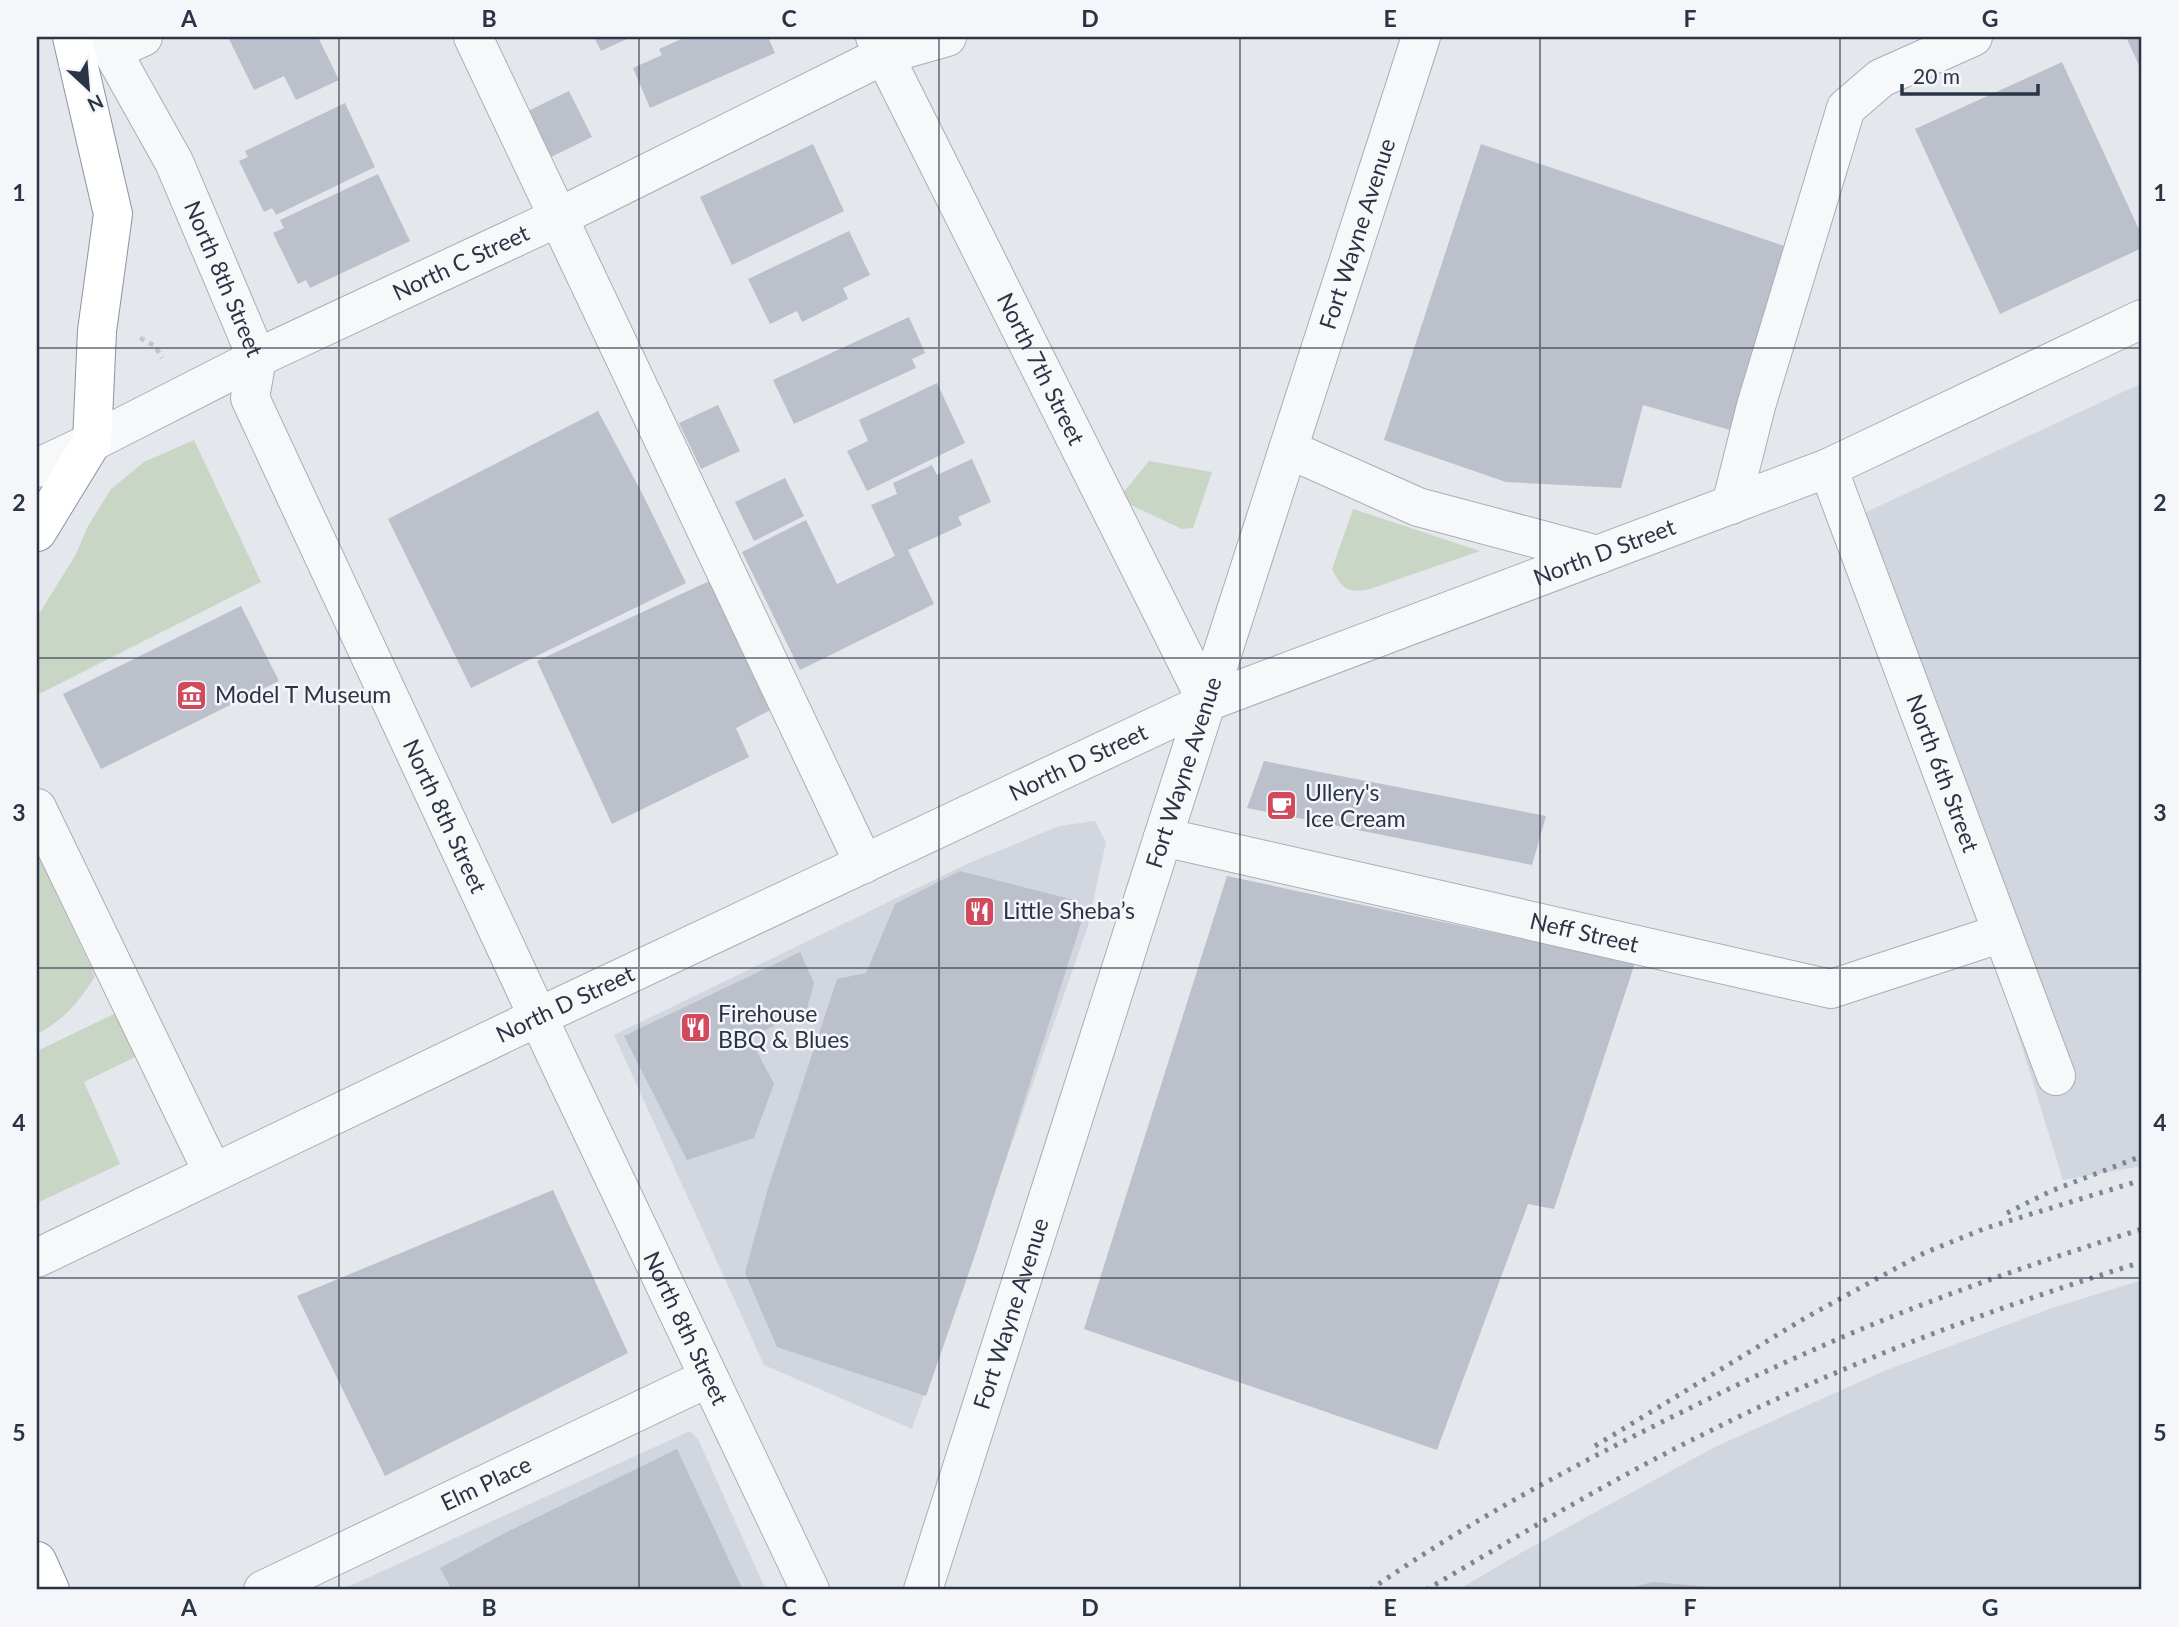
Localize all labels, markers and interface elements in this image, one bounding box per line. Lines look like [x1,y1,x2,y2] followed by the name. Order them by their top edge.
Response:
[180,4,198,32] text: A
[481,4,497,32] text: B
[781,4,797,32] text: C
[1081,4,1099,32] text: D
[1383,4,1397,32] text: E
[1683,4,1697,32] text: F
[1982,4,1998,32] text: G
[52,52,122,122] north arrow
[1902,52,2039,96] scale bar
[1913,63,1960,88] text: 20 m
[84,90,107,117] text: N
[1313,135,1400,333] street label: Fort Wayne Avenue
[12,178,26,206] text: 1
[2153,178,2167,206] text: 1
[179,196,270,361] street label: North 8th Street
[388,218,534,306] street label: North C Street
[992,288,1092,450] street label: North 7th Street
[12,488,26,516] text: 2
[2153,488,2167,516] text: 2
[1529,512,1680,591] street label: North D Street
[1139,673,1227,871] street label: Fort Wayne Avenue
[175,678,209,712] museum icon: Model T Museum
[215,680,391,708] place label: Model T Museum
[1901,690,1986,856] street label: North 6th Street
[1004,717,1152,806] street label: North D Street
[398,734,494,898] street label: North 8th Street
[1305,778,1406,832] place label: Ullery's Ice Cream
[1265,789,1299,823] cafe icon: Ullery's Ice Cream
[12,798,26,826] text: 3
[2153,798,2167,826] text: 3
[963,894,997,928] restaurant icon: Little Sheba’s
[1003,896,1135,924] place label: Little Sheba’s
[1527,906,1642,958] street label: Neff Street
[491,958,639,1048] street label: North D Street
[718,999,849,1053] place label: Firehouse BBQ & Blues
[678,1010,712,1044] restaurant icon: Firehouse BBQ & Blues
[12,1108,26,1136] text: 4
[2153,1108,2167,1136] text: 4
[967,1214,1054,1413] street label: Fort Wayne Avenue
[638,1247,735,1410] street label: North 8th Street
[12,1418,26,1446] text: 5
[2153,1418,2167,1446] text: 5
[436,1449,535,1516] street label: Elm Place
[180,1593,198,1621] text: A
[481,1593,497,1621] text: B
[781,1593,797,1621] text: C
[1081,1593,1099,1621] text: D
[1383,1593,1397,1621] text: E
[1683,1593,1697,1621] text: F
[1982,1593,1998,1621] text: G

